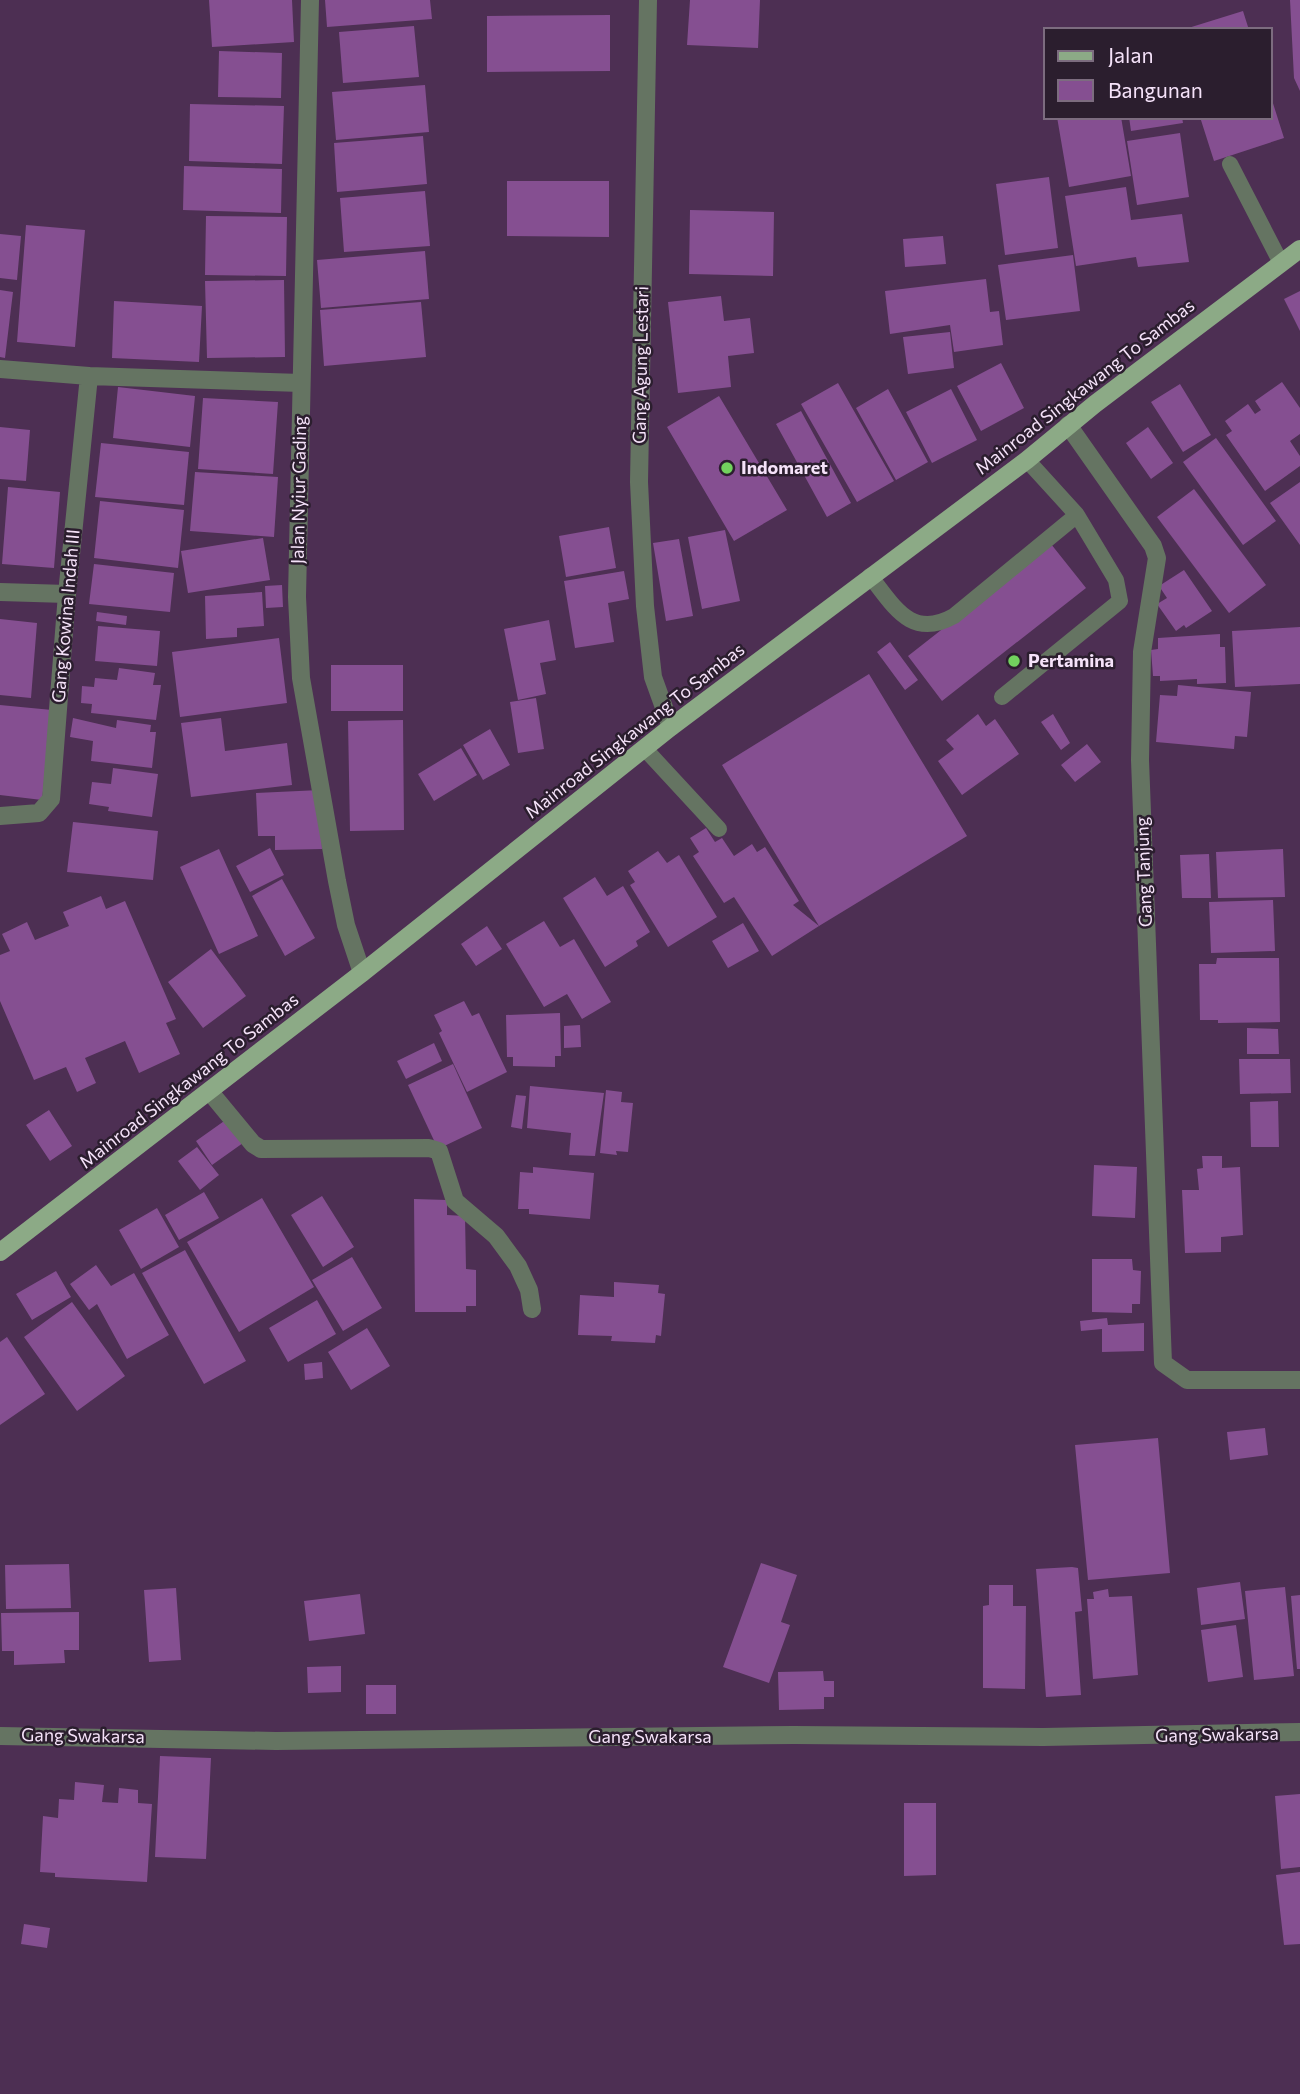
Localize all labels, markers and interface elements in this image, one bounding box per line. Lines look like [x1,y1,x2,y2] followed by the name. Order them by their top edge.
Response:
[1044,28,1272,119] legend
[1108,42,1153,67] text: Jalan
[1108,77,1203,102] text: Bangunan
[628,286,652,444] street label: Gang Agung Lestari
[970,294,1198,479] street label: Mainroad Singkawang To Sambas
[286,415,310,564] street label: Jalan Nyiur Gading
[741,456,828,478] place label: Indomaret
[719,460,735,476] marker: Indomaret
[46,528,84,704] street label: Gang Kowina Indah III
[520,638,748,823] street label: Mainroad Singkawang To Sambas
[1028,649,1114,671] place label: Pertamina
[1006,653,1022,669] marker: Pertamina
[1130,816,1156,928] street label: Gang Tanjung
[74,988,302,1173] street label: Mainroad Singkawang To Sambas
[1155,1722,1279,1746] street label: Gang Swakarsa
[21,1723,145,1747] street label: Gang Swakarsa
[588,1725,712,1747] street label: Gang Swakarsa

